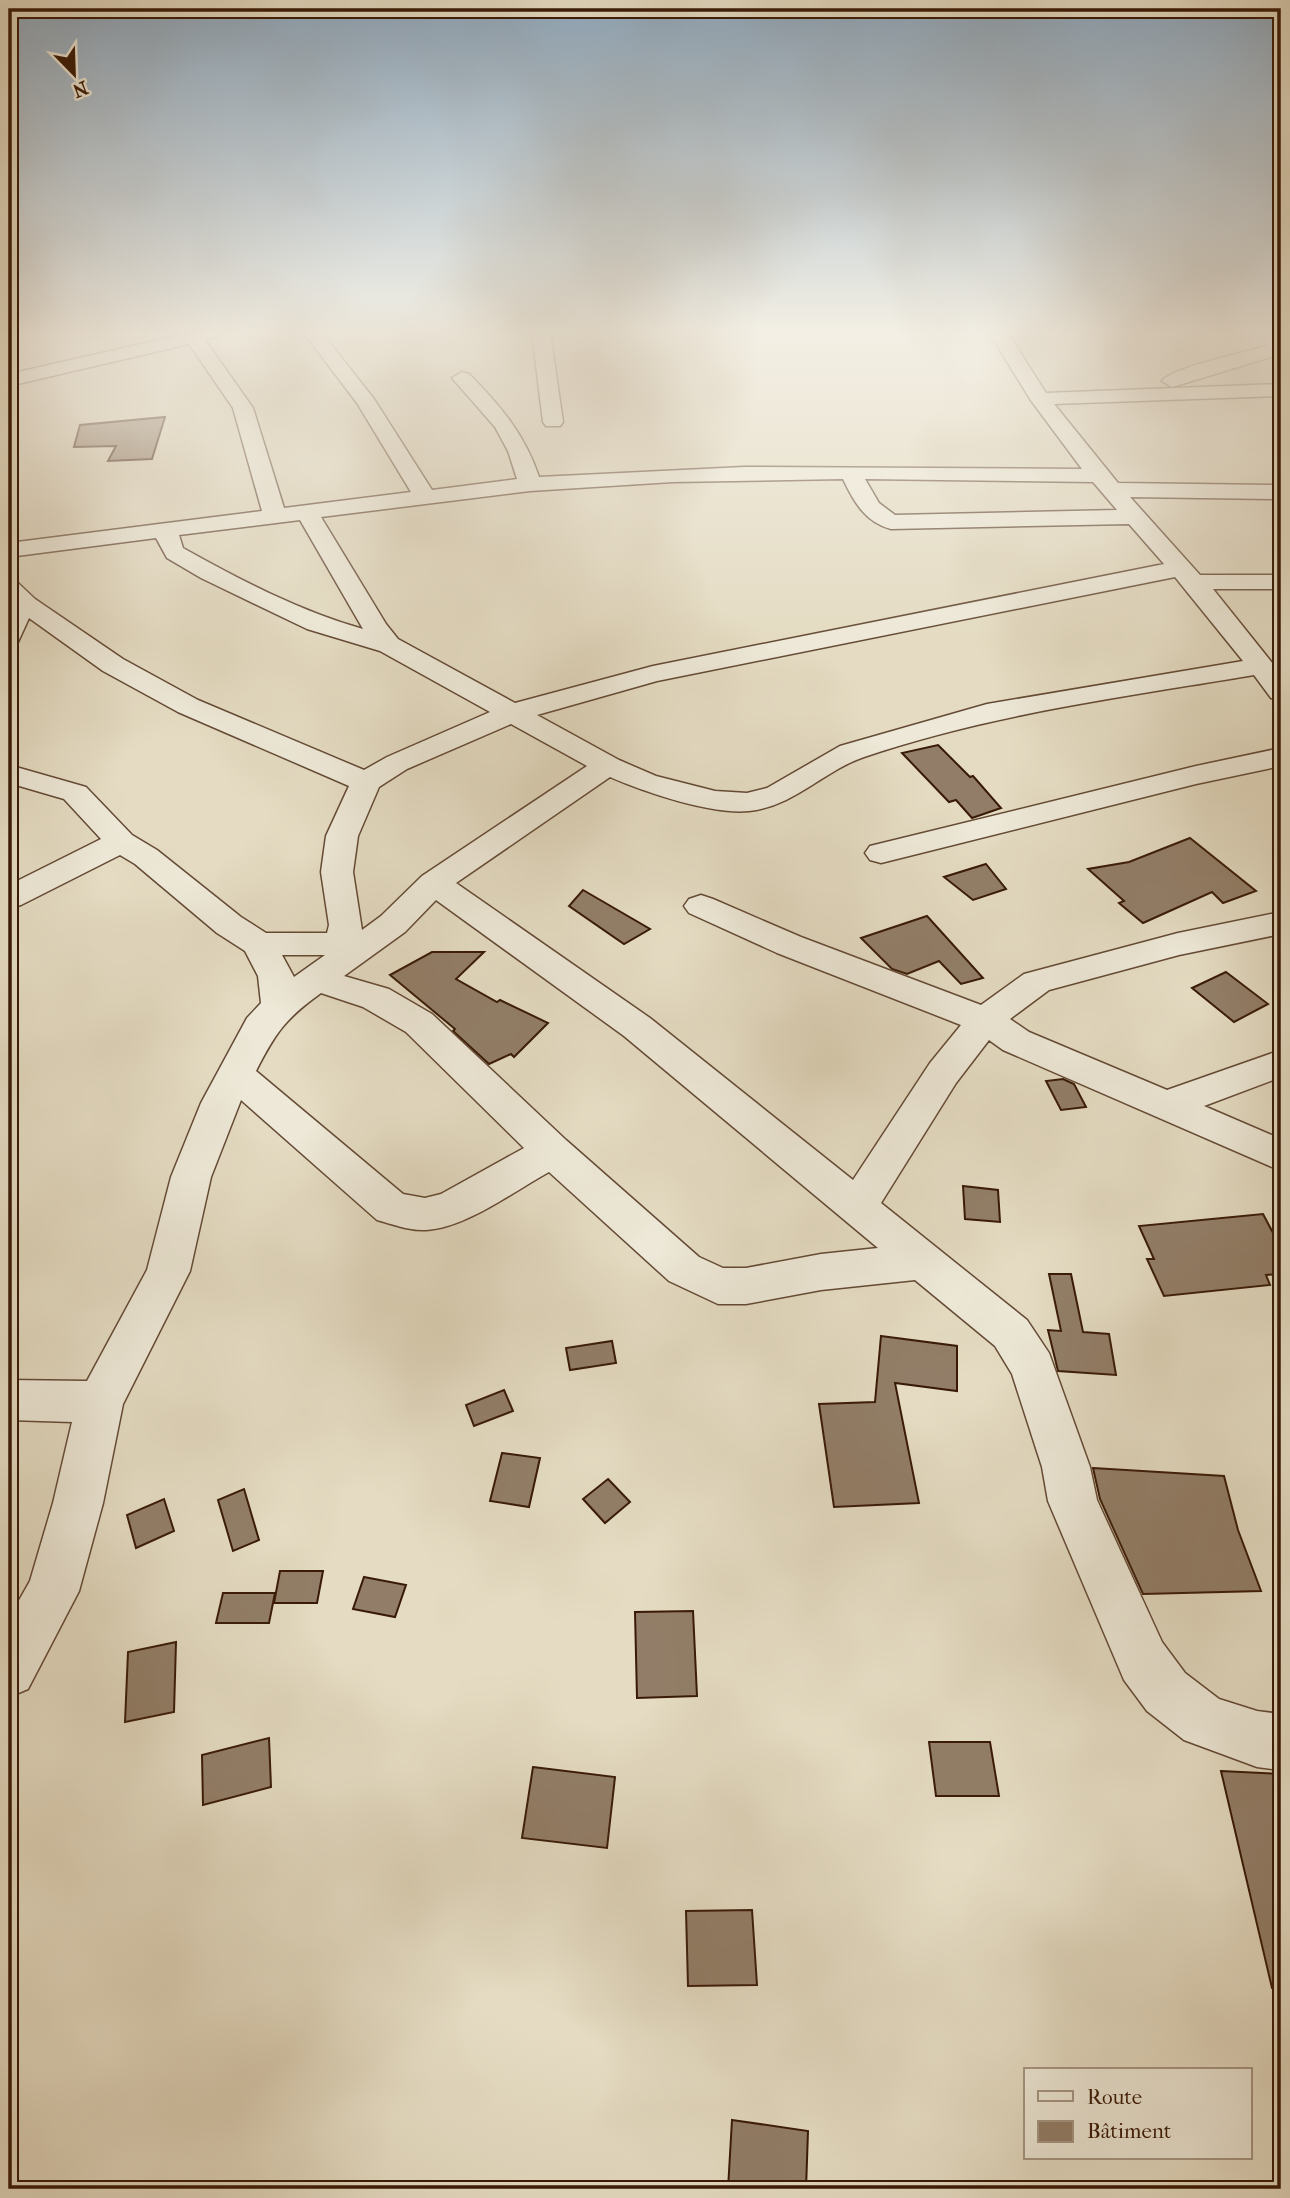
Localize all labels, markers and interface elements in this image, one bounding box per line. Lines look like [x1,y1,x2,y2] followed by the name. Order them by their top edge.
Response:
[38,38,108,108] north arrow
[69,76,91,102] text: N
[1024,2068,1252,2160] legend
[1087,2085,1142,2109] text: Route
[1087,2119,1172,2143] text: Bâtiment

